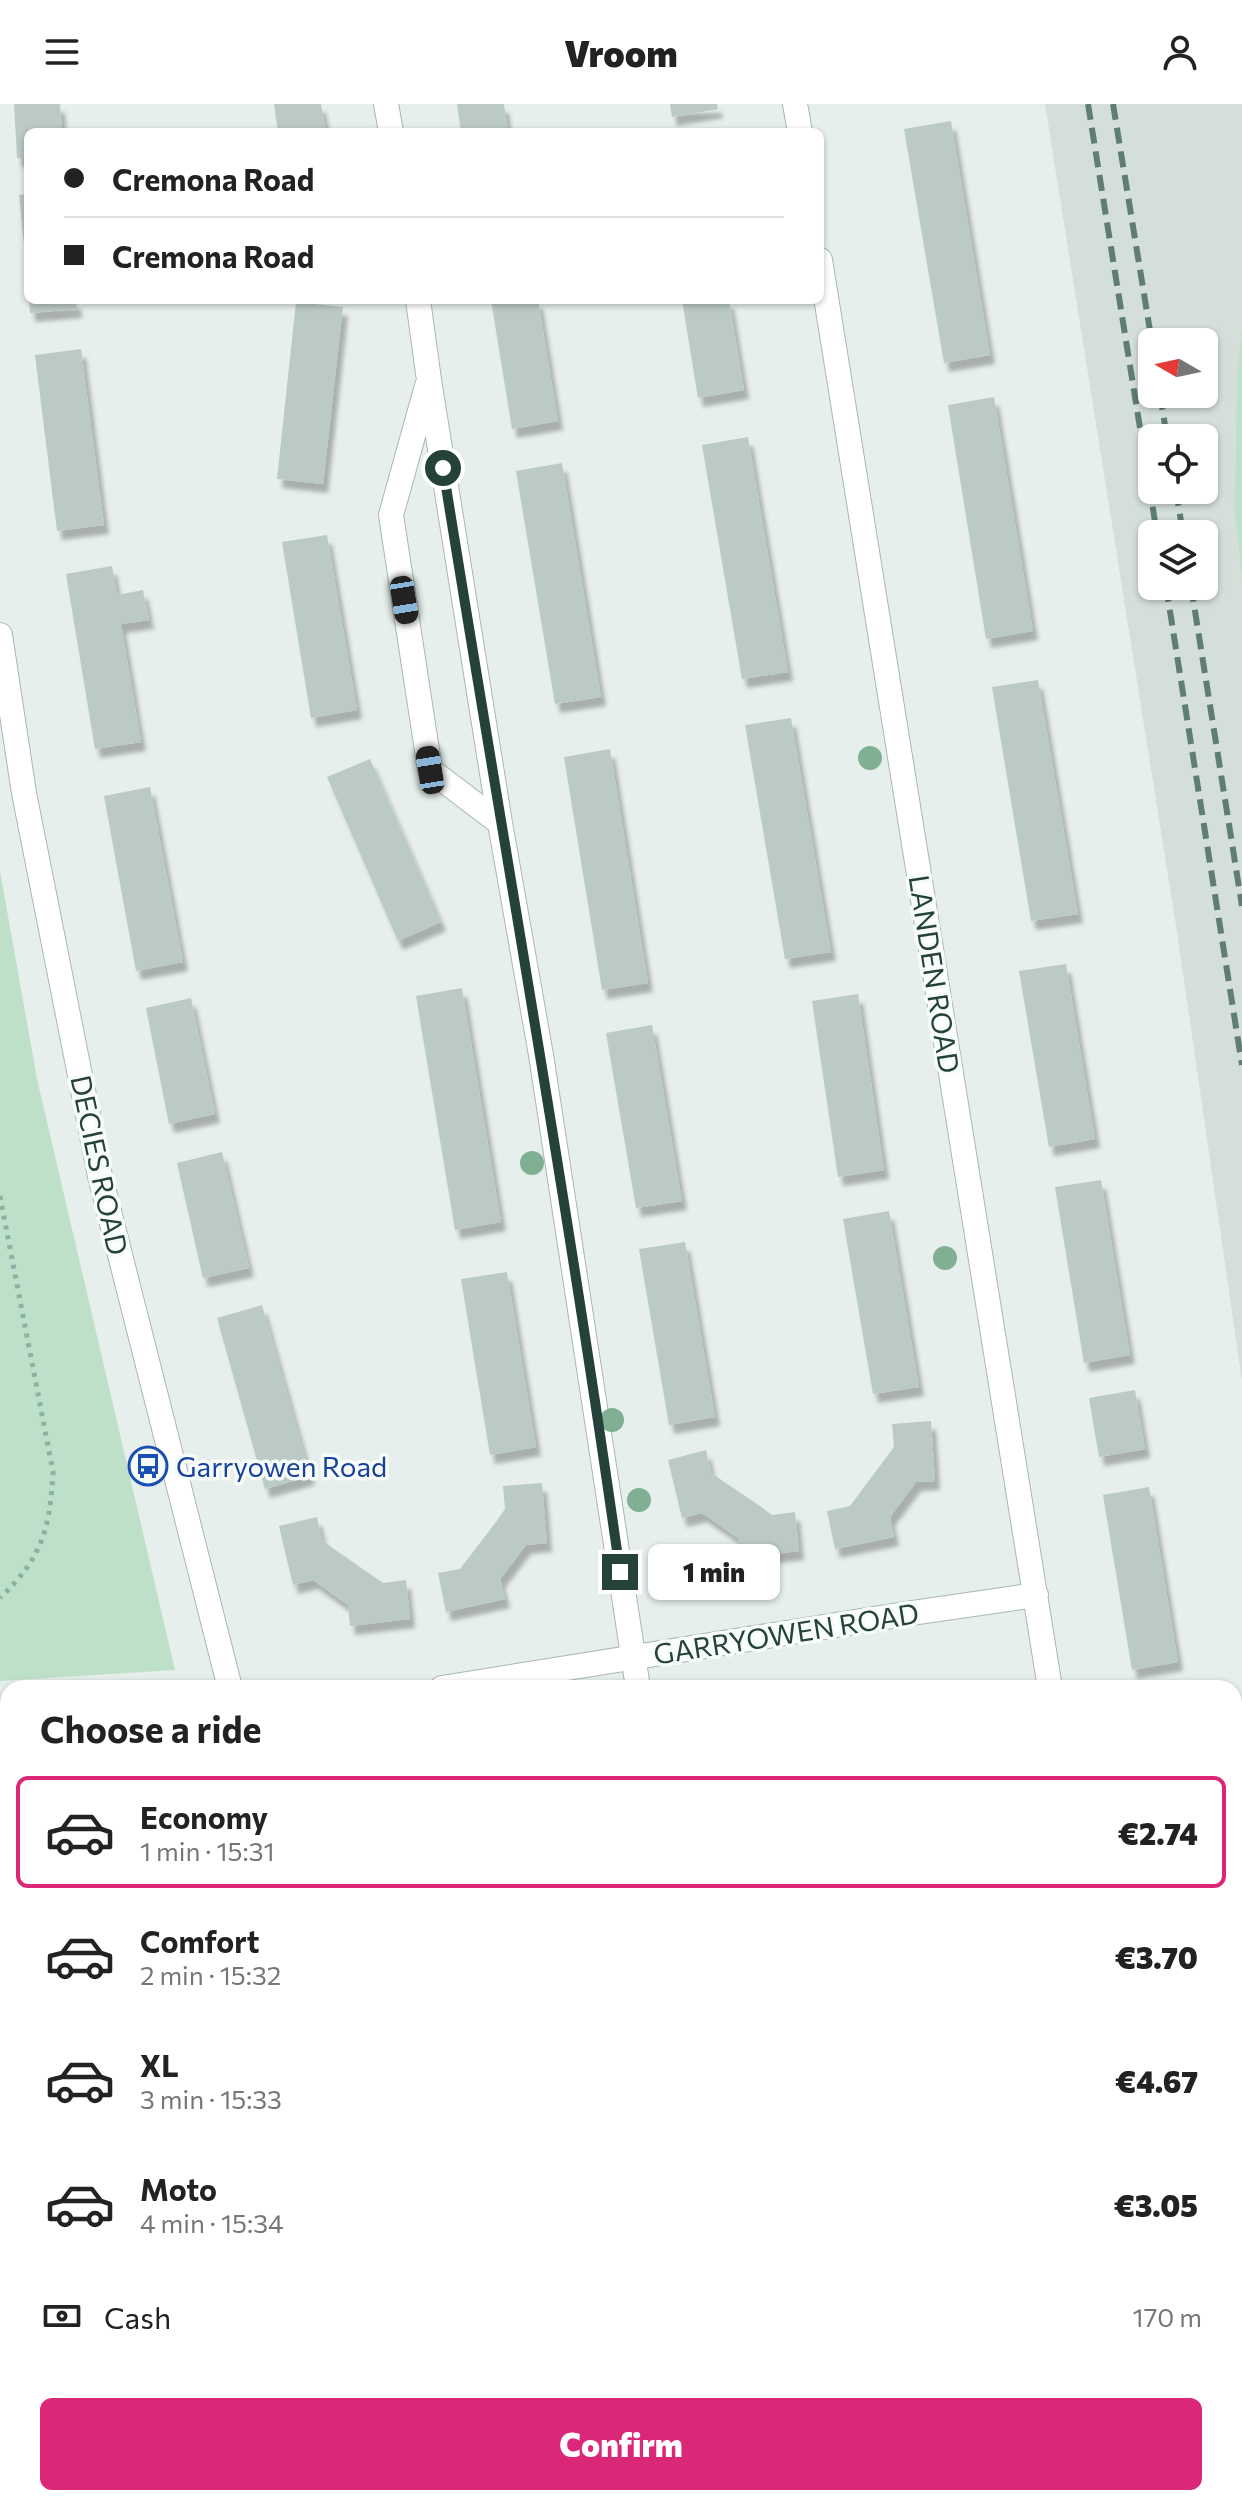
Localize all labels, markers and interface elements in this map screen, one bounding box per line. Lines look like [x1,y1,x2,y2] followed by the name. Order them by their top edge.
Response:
[40,30,84,74] icon: menu
[564,30,678,74] text: Vroom
[1158,30,1202,74] icon: person
[112,160,314,197] text: Cremona Road
[112,237,314,274] text: Cremona Road
[1138,328,1218,408] north arrow
[1138,328,1218,600] map controls
[1138,424,1218,504] button: locate
[425,450,461,486] route start
[1138,520,1218,600] button: layers
[388,574,420,626] car
[414,744,446,796] car
[903,872,967,1076] street label: LANDEN ROAD
[64,1072,136,1258] street label: DECIES ROAD
[127,1445,169,1487] bus stop icon: Garryowen Road
[176,1449,387,1483] place label: Garryowen Road
[648,1544,780,1600] callout: 1 min
[602,1554,638,1590] route end
[683,1556,745,1587] text: 1 min
[651,1595,921,1671] street label: GARRYOWEN ROAD
[40,1706,261,1750] text: Choose a ride
[44,1796,116,1868] icon: car
[140,1798,268,1835] text: Economy
[1118,1814,1198,1851] text: €2.74
[140,1835,275,1866] text: 1 min · 15:31
[44,1920,116,1992] icon: car
[140,1922,259,1959] text: Comfort
[1115,1938,1198,1975] text: €3.70
[140,1959,281,1990] text: 2 min · 15:32
[44,2044,116,2116] icon: car
[140,2046,179,2083] text: XL
[1115,2062,1198,2099] text: €4.67
[140,2083,282,2114] text: 3 min · 15:33
[44,2168,116,2240] icon: car
[140,2170,217,2207] text: Moto
[1114,2186,1198,2223] text: €3.05
[140,2207,284,2238] text: 4 min · 15:34
[40,2294,84,2338] icon: cash
[104,2298,171,2335] text: Cash
[1133,2301,1202,2332] text: 170 m
[40,2398,1202,2490] button: Confirm

